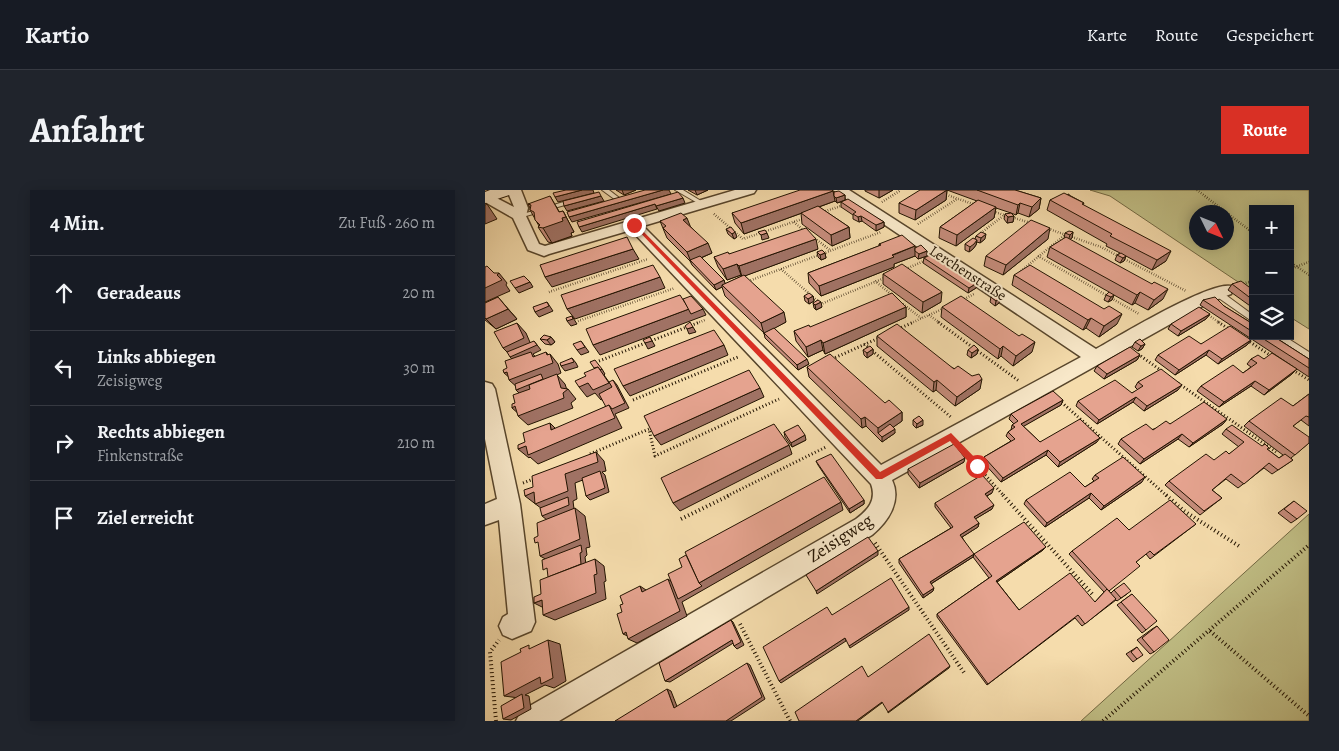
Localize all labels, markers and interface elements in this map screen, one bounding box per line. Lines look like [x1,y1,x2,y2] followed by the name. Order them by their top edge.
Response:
[25,19,89,51] text: Kartio
[1087,23,1127,47] text: Karte
[1155,23,1198,47] text: Route
[1226,23,1314,47] text: Gespeichert
[30,106,145,154] text: Anfahrt
[1221,106,1309,154] button: Route
[1189,205,1234,250] north arrow
[1249,205,1294,340] map controls
[1249,205,1294,250] button: +
[50,209,105,237] text: 4 Min.
[338,212,435,234] text: Zu Fuß · 260 m
[623,214,646,237] route end
[925,241,1011,306] street label: Lerchenstraße
[1249,250,1294,295] button: −
[50,279,78,307] icon: ahead
[97,280,181,306] text: Geradeaus
[402,282,435,304] text: 20 m
[1249,295,1294,340] button: layers
[97,344,216,370] text: Links abbiegen
[50,354,78,382] icon: left
[403,357,435,379] text: 30 m
[97,370,162,392] text: Zeisigweg
[97,419,225,445] text: Rechts abbiegen
[50,429,78,457] icon: right
[397,432,435,454] text: 210 m
[97,445,183,467] text: Finkenstraße
[966,455,989,478] route start
[50,504,78,532] icon: arrive
[97,505,194,531] text: Ziel erreicht
[803,508,877,568] street label: Zeisigweg

